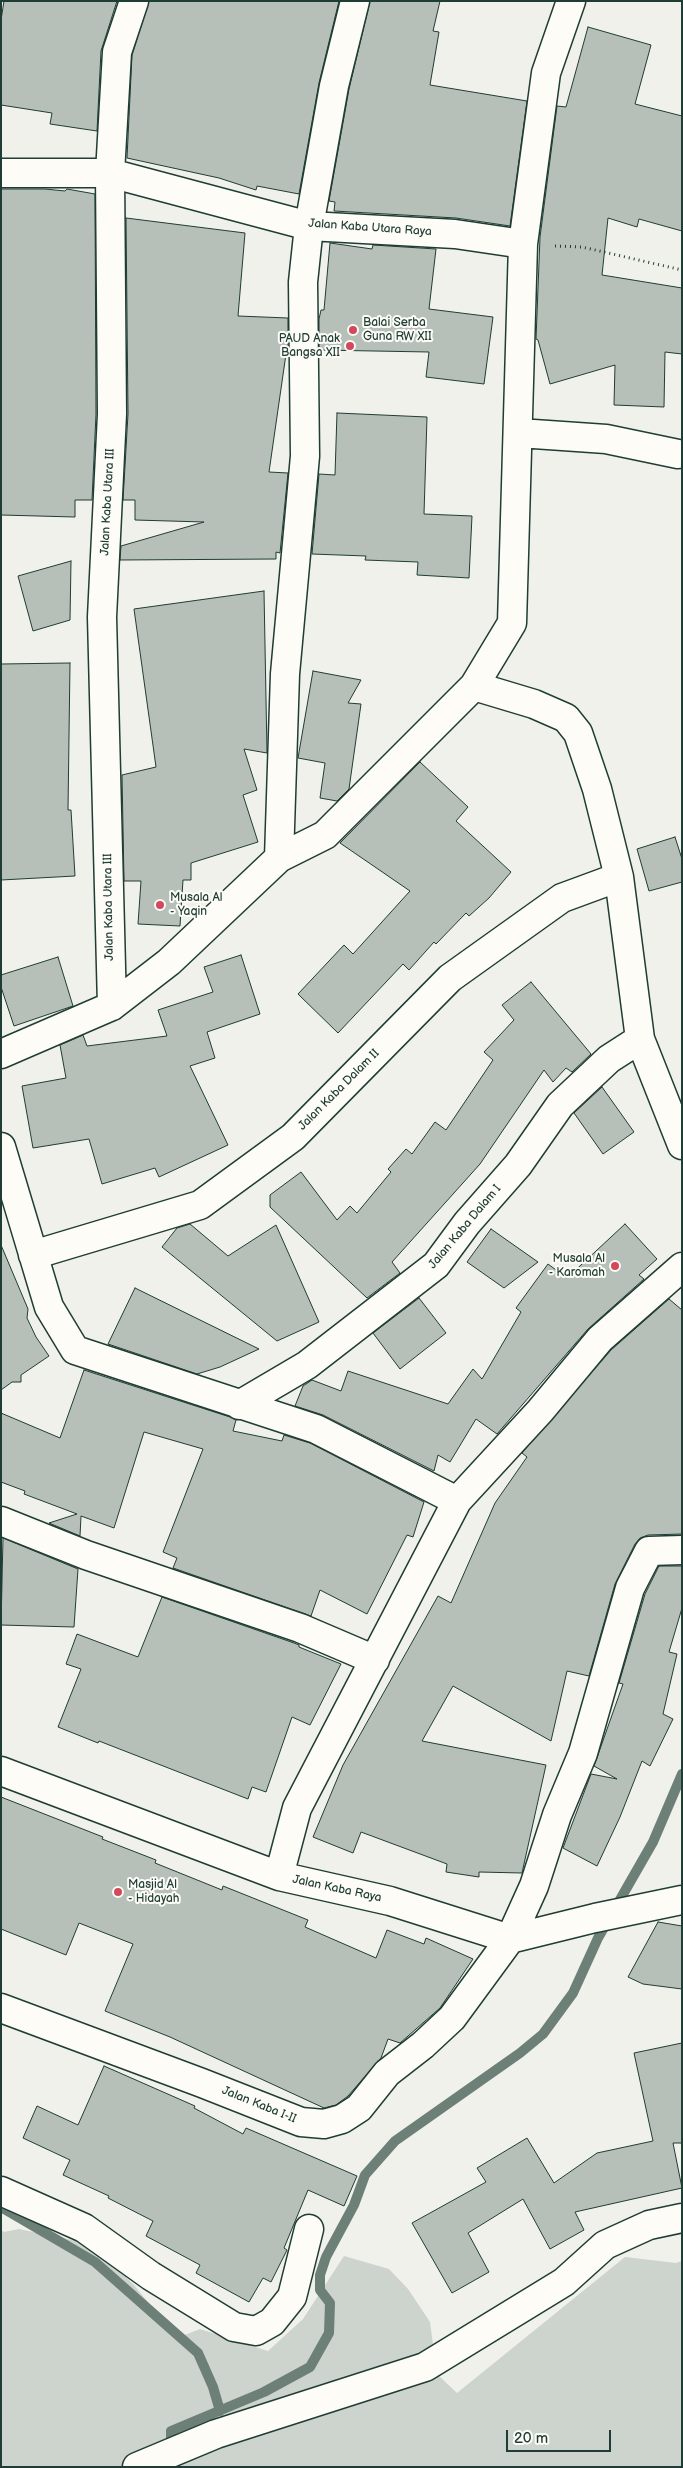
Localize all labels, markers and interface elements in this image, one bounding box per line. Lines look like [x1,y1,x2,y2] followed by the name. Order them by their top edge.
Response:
[308,217,432,239] street label: Jalan Kaba Utara Raya
[363,316,432,344] place label: Balai Serba Guna RW XII
[347,324,359,336] marker: Balai Serba Guna RW XII
[279,332,340,360] place label: PAUD Anak Bangsa XII
[344,340,356,352] marker: PAUD Anak Bangsa XII
[98,448,118,556] street label: Jalan Kaba Utara III
[101,853,117,961] street label: Jalan Kaba Utara III
[170,891,222,919] place label: Musala Al - Yaqin
[154,899,166,911] marker: Musala Al - Yaqin
[295,1046,383,1134] street label: Jalan Kaba Dalam II
[426,1182,504,1272] street label: Jalan Kaba Dalam I
[549,1252,605,1280] place label: Musala Al - Karomah
[609,1260,621,1272] marker: Musala Al - Karomah
[291,1873,383,1905] street label: Jalan Kaba Raya
[128,1878,179,1906] place label: Masjid Al - Hidayah
[112,1886,124,1898] marker: Masjid Al - Hidayah
[220,2084,298,2126] street label: Jalan Kaba I-II
[508,2420,613,2452] scale bar
[514,2429,548,2448] text: 20 m

